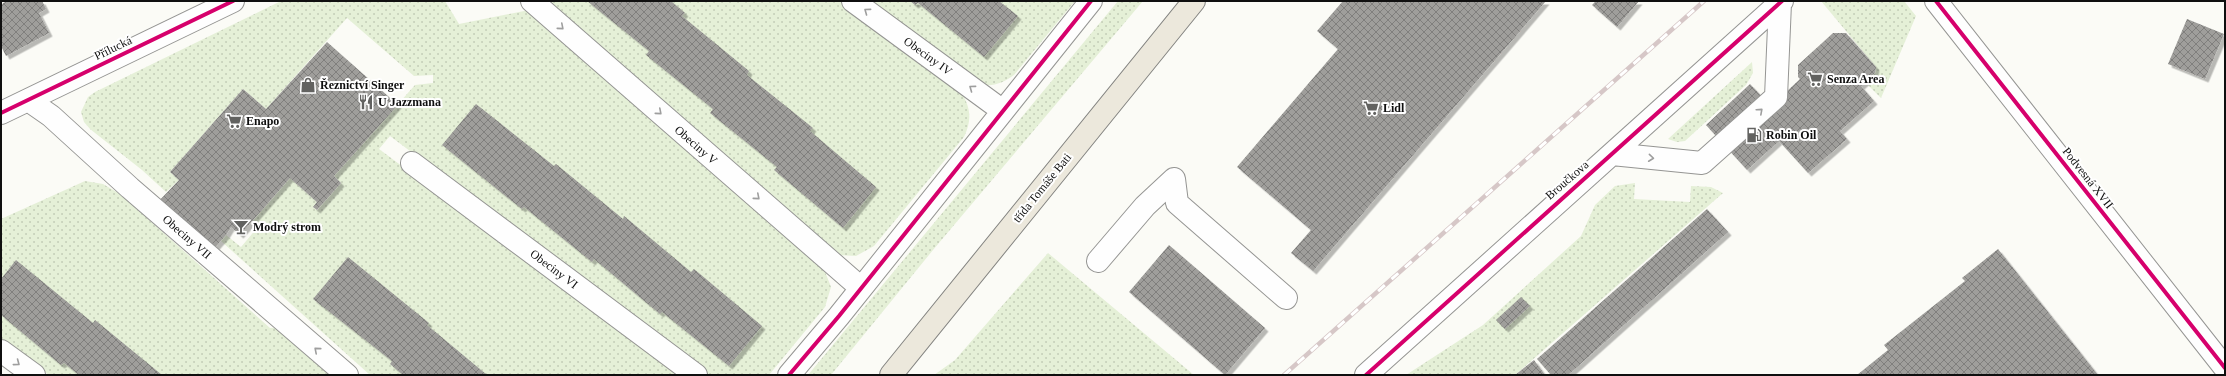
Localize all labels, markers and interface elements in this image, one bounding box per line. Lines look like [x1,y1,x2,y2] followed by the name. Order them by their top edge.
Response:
[864,9,871,16] one-way arrow
[556,22,564,29] one-way arrow
[92,33,135,63] street label: Přílucká
[901,34,955,78] street label: Obeciny IV
[1806,70,1824,88] supermarket icon: Senza Area
[1827,72,1884,86] place label: Senza Area
[299,76,317,94] shop icon: Řeznictví Singer
[320,78,405,92] place label: Řeznictví Singer
[969,85,976,93] one-way arrow
[357,93,375,111] restaurant icon: U Jazzmana
[378,95,441,109] place label: U Jazzmana
[1362,99,1380,117] supermarket icon: Lidl
[1383,101,1405,115] place label: Lidl
[654,107,662,115] one-way arrow
[1756,109,1763,116] one-way arrow
[225,112,243,130] supermarket icon: Enapo
[246,114,279,128] place label: Enapo
[672,123,721,168] street label: Obeciny V
[1745,126,1763,144] fuel station icon: Robin Oil
[1766,128,1817,142] place label: Robin Oil
[2060,144,2116,212] street label: Podvesná XVII
[1010,150,1075,225] street label: třída Tomáše Bati
[1648,153,1654,162] one-way arrow
[1543,157,1592,203] street label: Broučkova
[752,193,760,200] one-way arrow
[160,212,214,262] street label: Obeciny VII
[232,218,250,236] bar icon: Modrý strom
[253,220,321,234] place label: Modrý strom
[527,247,581,291] street label: Obeciny VI
[315,347,322,354] one-way arrow
[13,358,20,365] one-way arrow

